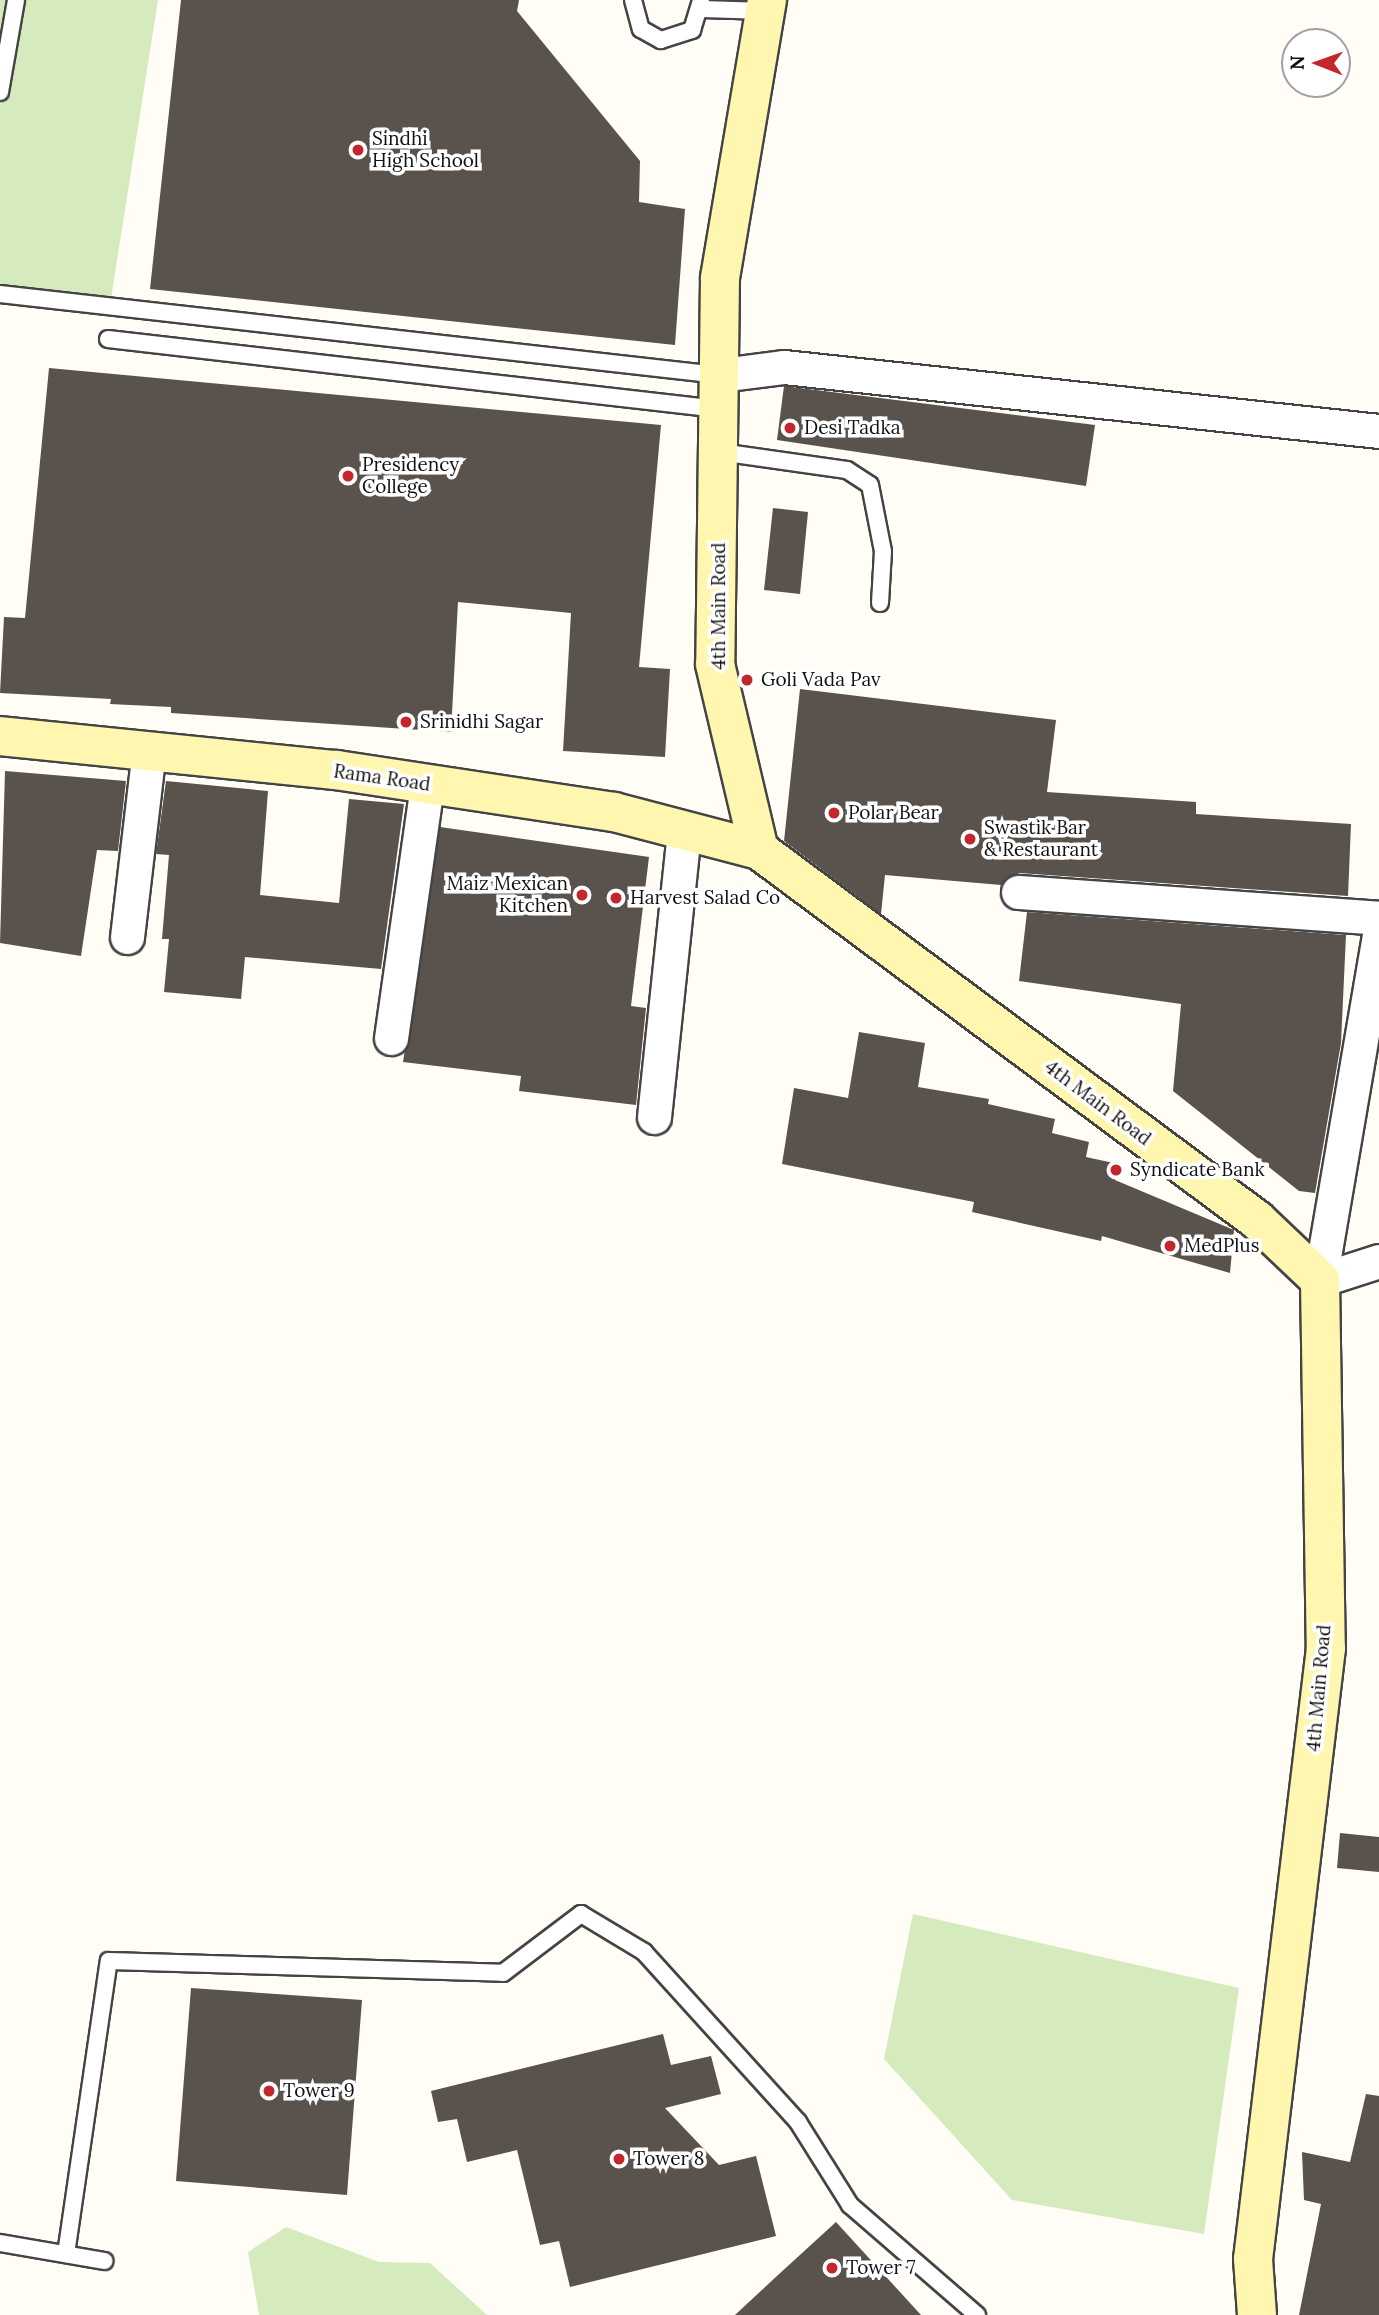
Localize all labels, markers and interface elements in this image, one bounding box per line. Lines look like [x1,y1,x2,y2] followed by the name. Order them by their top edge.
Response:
[1281,28,1351,98] north arrow
[1285,55,1309,70] text: N
[372,128,479,172] place label: Sindhi High School
[350,142,366,158] marker: Sindhi High School
[804,417,900,439] place label: Desi Tadka
[782,420,798,436] marker: Desi Tadka
[362,454,459,498] place label: Presidency College
[340,468,356,484] marker: Presidency College
[708,542,730,670] street label: 4th Main Road
[761,669,881,691] place label: Goli Vada Pav
[739,672,755,688] marker: Goli Vada Pav
[420,711,543,733] place label: Srinidhi Sagar
[398,714,414,730] marker: Srinidhi Sagar
[332,760,432,796] street label: Rama Road
[848,802,939,824] place label: Polar Bear
[826,805,842,821] marker: Polar Bear
[984,817,1098,861] place label: Swastik Bar & Restaurant
[962,831,978,847] marker: Swastik Bar & Restaurant
[446,873,568,917] place label: Maiz Mexican Kitchen
[574,887,590,903] marker: Maiz Mexican Kitchen
[630,887,780,909] place label: Harvest Salad Co
[608,890,624,906] marker: Harvest Salad Co
[1040,1056,1156,1150] street label: 4th Main Road
[1130,1159,1265,1181] place label: Syndicate Bank
[1108,1162,1124,1178] marker: Syndicate Bank
[1184,1235,1259,1257] place label: MedPlus
[1162,1238,1178,1254] marker: MedPlus
[1302,1624,1336,1752] street label: 4th Main Road
[283,2080,355,2102] place label: Tower 9
[261,2083,277,2099] marker: Tower 9
[633,2148,704,2170] place label: Tower 8
[611,2151,627,2167] marker: Tower 8
[846,2257,915,2279] place label: Tower 7
[824,2260,840,2276] marker: Tower 7

